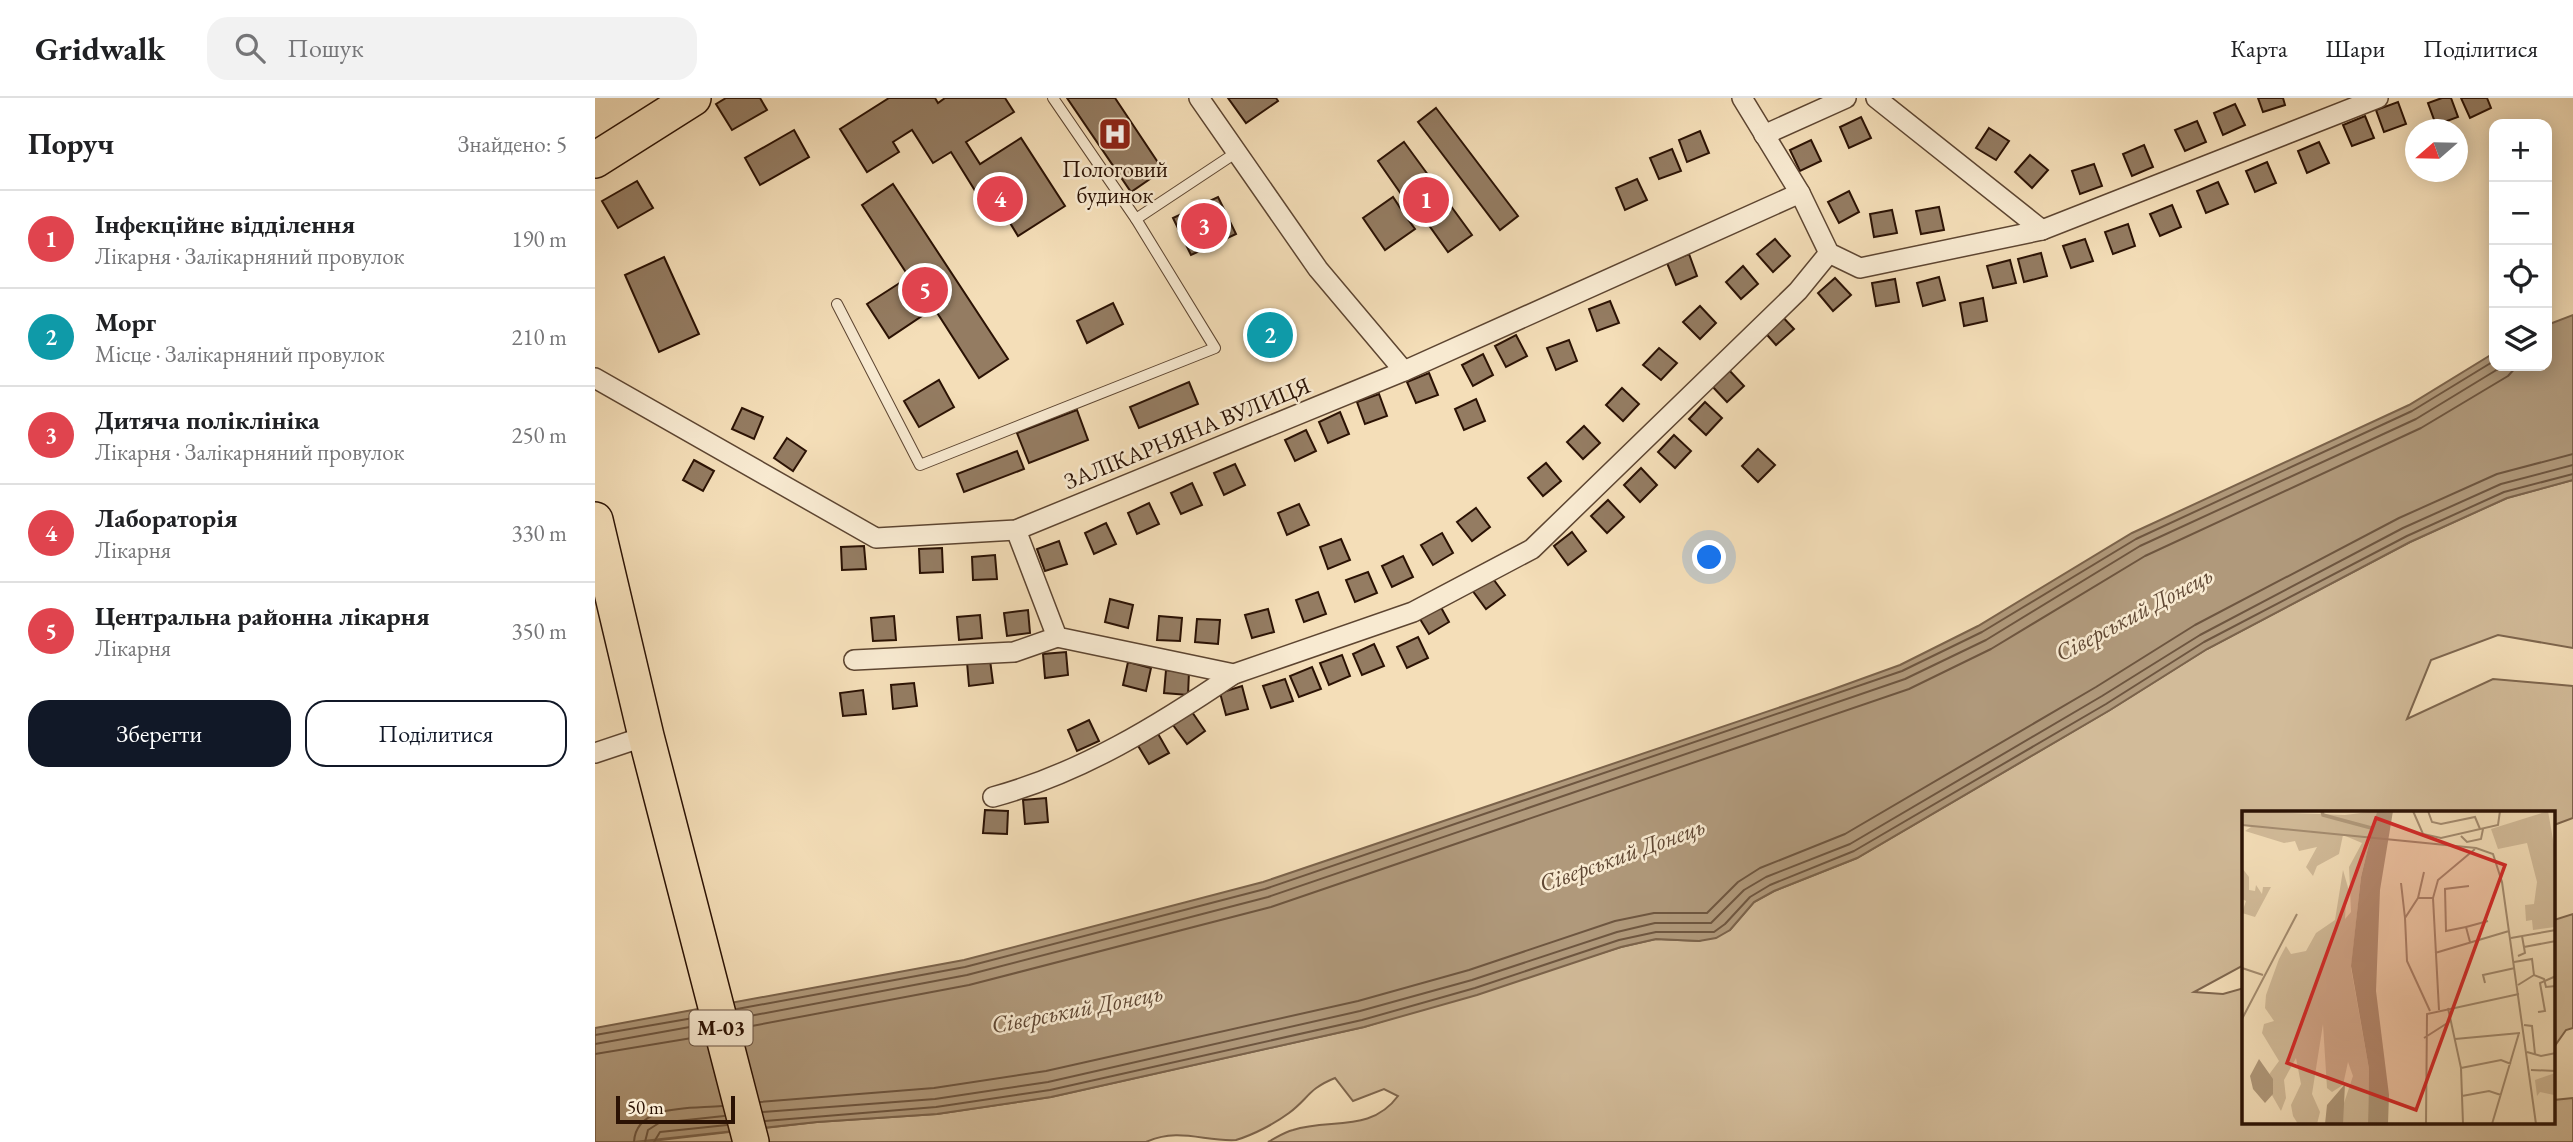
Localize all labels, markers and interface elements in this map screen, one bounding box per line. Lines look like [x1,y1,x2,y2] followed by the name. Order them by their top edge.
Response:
[207,17,697,80] search box
[35,27,165,70] text: Gridwalk
[231,29,269,67] icon: search
[287,31,364,65] text: Пошук
[2230,33,2288,64] text: Карта
[2326,33,2385,64] text: Шари
[2423,33,2538,64] text: Поділитися
[1096,115,1134,153] hospital icon: Пологовий будинок
[2405,119,2468,182] north arrow
[2489,119,2552,371] map controls
[2489,119,2552,182] button: +
[28,124,114,163] text: Поруч
[458,129,567,159] text: Знайдено: 5
[1062,154,1168,210] place label: Пологовий будинок
[977,173,1023,225] pin: 4
[1403,174,1449,226] pin: 1
[2489,182,2552,245] button: −
[1181,200,1227,252] pin: 3
[95,207,355,241] text: Інфекційне відділення
[45,224,57,254] text: 1
[511,224,567,254] text: 190 m
[95,241,405,271] text: Лікарня · Залікарняний провулок
[2489,245,2552,308] button: locate
[902,264,948,316] pin: 5
[95,305,156,339] text: Морг
[2489,308,2552,371] button: layers
[1247,309,1293,361] pin: 2
[45,322,57,352] text: 2
[511,322,567,352] text: 210 m
[95,339,385,369] text: Місце · Залікарняний провулок
[1059,370,1315,496] street label: ЗАЛІКАРНЯНА ВУЛИЦЯ
[95,403,320,437] text: Дитяча поліклініка
[45,420,57,450] text: 3
[511,420,567,450] text: 250 m
[95,437,405,467] text: Лікарня · Залікарняний провулок
[95,501,238,535] text: Лабораторія
[45,518,57,548] text: 4
[511,518,567,548] text: 330 m
[95,535,171,565] text: Лікарня
[1692,540,1726,574] your location
[2049,559,2218,668] water label: Сіверський Донець
[95,599,430,633] text: Центральна районна лікарня
[45,616,57,646] text: 5
[511,616,567,646] text: 350 m
[95,633,171,663] text: Лікарня
[28,700,291,767] button: Зберегти
[305,700,567,767] button: Поділитися
[1535,810,1709,899] water label: Сіверський Донець
[2242,811,2555,1124] inset map
[988,977,1165,1040] water label: Сіверський Донець
[689,1010,753,1046] road number: М-03
[616,1093,735,1125] scale bar
[627,1095,664,1120] text: 50 m

